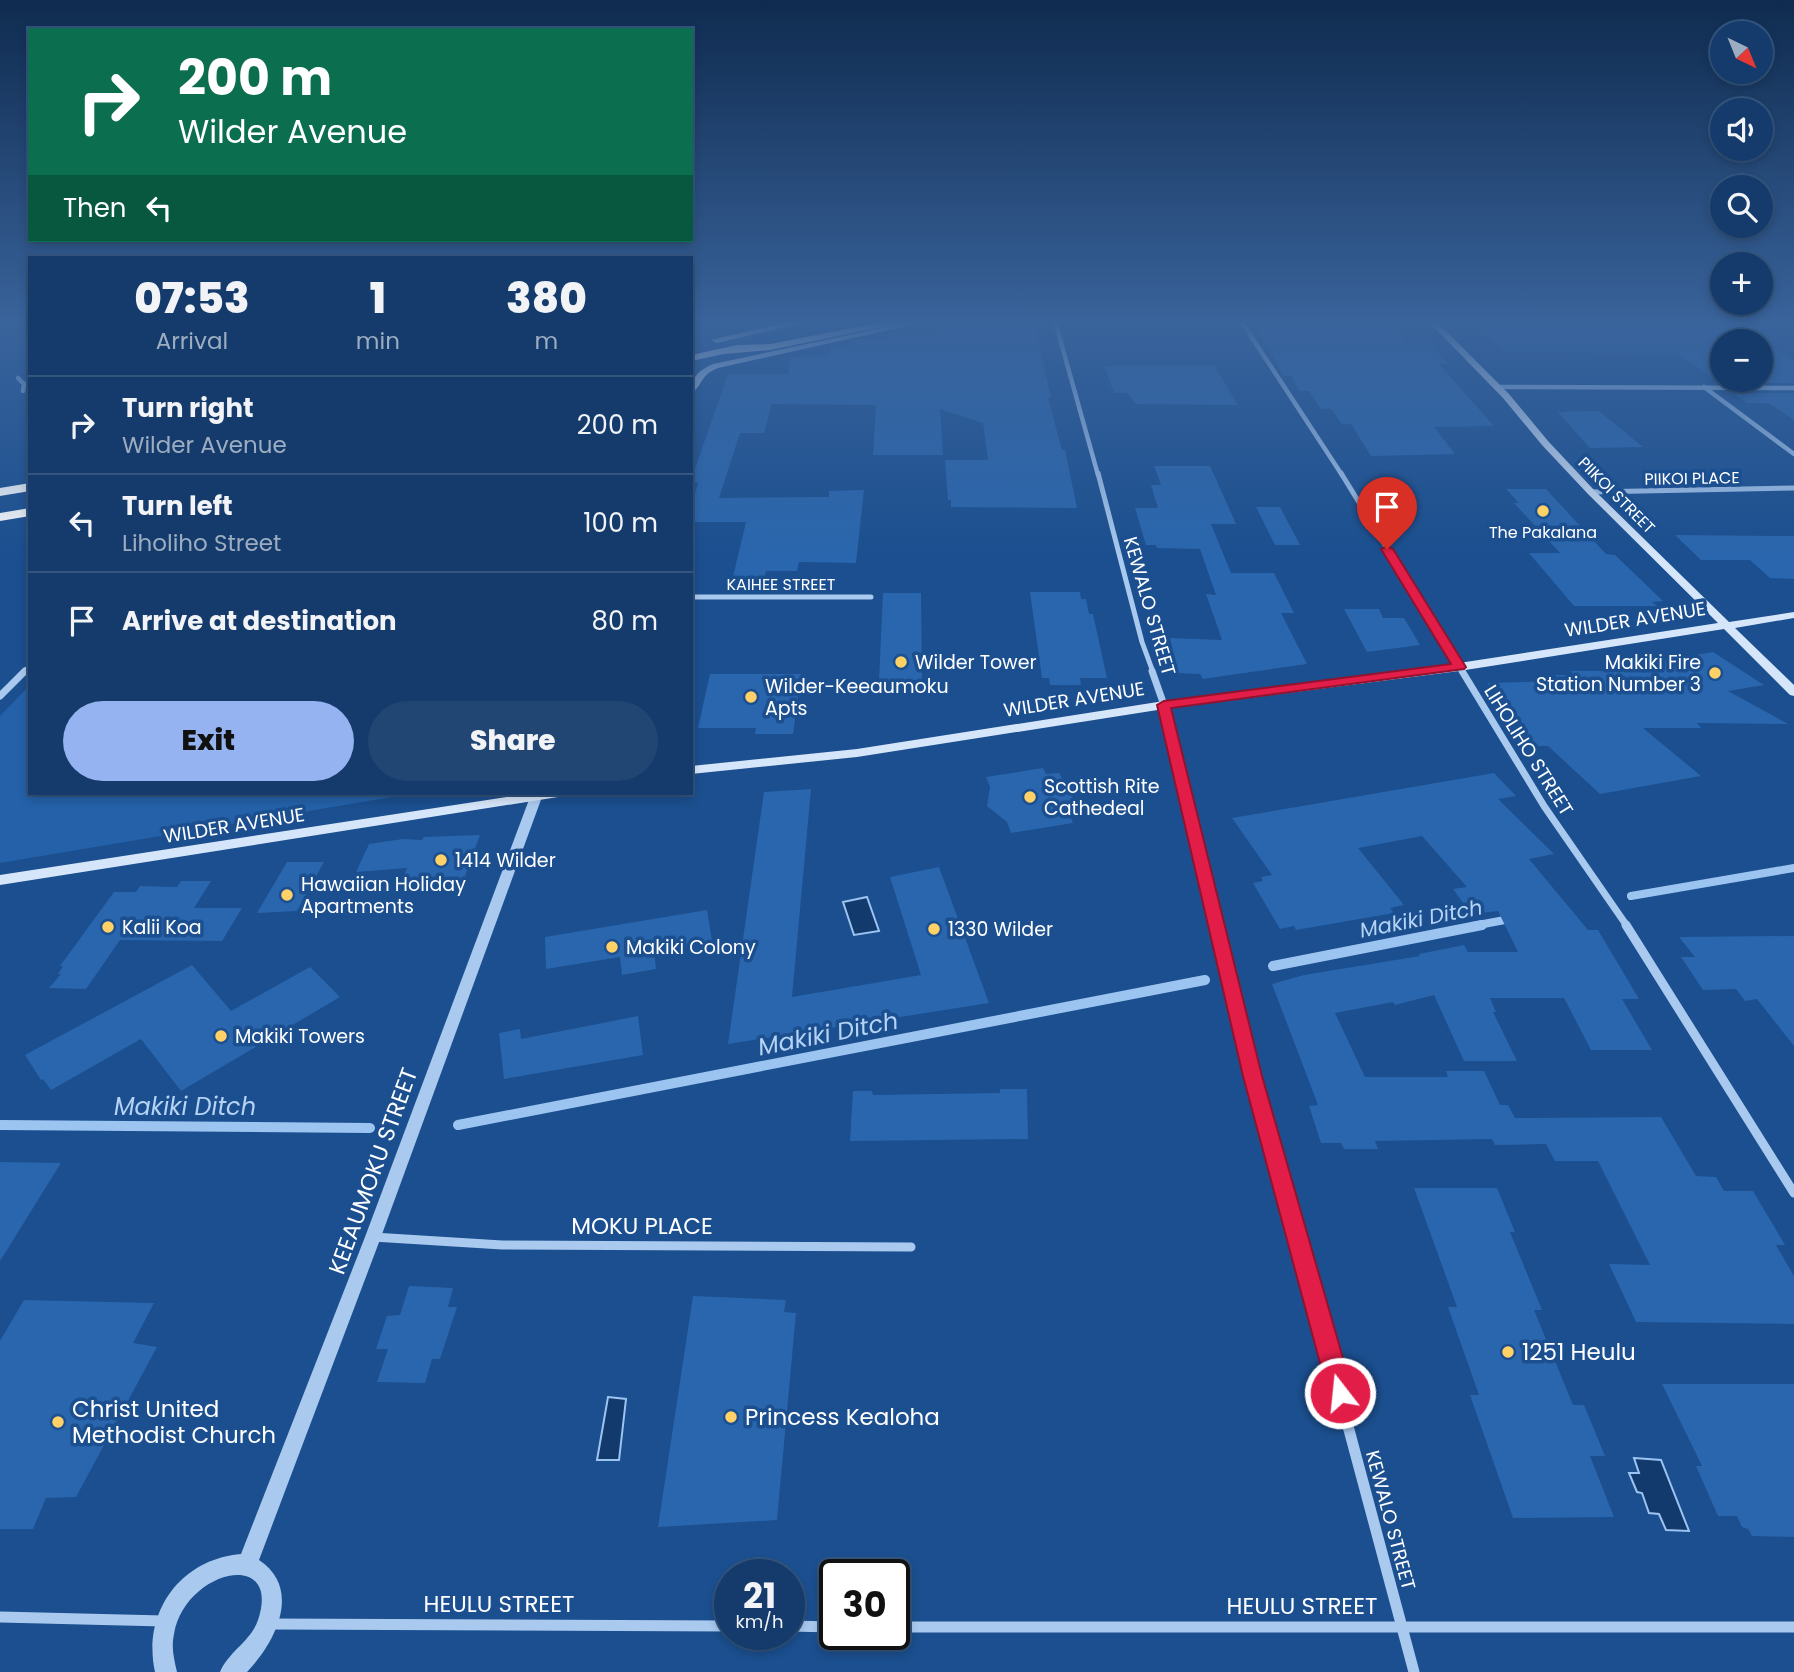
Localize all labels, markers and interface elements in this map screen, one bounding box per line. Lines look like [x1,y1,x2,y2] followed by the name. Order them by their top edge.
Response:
[1710,21,1773,84] north arrow
[1710,21,1773,392] map controls
[178,44,332,112] text: 200 m
[63,56,154,147] icon: right
[1710,98,1773,161] button: sound
[178,109,407,154] text: Wilder Avenue
[1710,175,1773,238] button: search
[140,189,178,227] icon: left
[63,190,126,226] text: Then
[1710,252,1773,315] button: +
[134,269,250,328] text: 07:53
[370,269,386,328] text: 1
[506,269,587,328] text: 380
[156,325,228,357] text: Arrival
[356,325,400,357] text: min
[535,325,558,357] text: m
[1710,329,1773,392] button: −
[122,390,254,426] text: Turn right
[63,406,101,444] icon: right
[577,407,658,443] text: 200 m
[122,429,287,461] text: Wilder Avenue
[1573,452,1660,539] street label: PIIKOI STREET
[1644,466,1740,491] street label: PIIKOI PLACE
[1357,477,1417,549] pin
[122,488,233,524] text: Turn left
[1368,488,1406,526] icon: arrive
[1535,503,1551,519] marker: The Pakalana
[63,504,101,542] icon: left
[583,505,658,541] text: 100 m
[1489,521,1597,544] place label: The Pakalana
[122,527,281,559] text: Liholiho Street
[1117,533,1182,679] street label: KEWALO STREET
[727,573,836,596] street label: KAIHEE STREET
[1563,595,1708,644] street label: WILDER AVENUE
[63,602,101,640] icon: arrive
[122,603,397,639] text: Arrive at destination
[592,603,658,639] text: 80 m
[915,649,1037,676] place label: Wilder Tower
[1536,649,1701,698] place label: Makiki Fire Station Number 3
[893,654,909,670] marker: Wilder Tower
[1707,665,1723,681] marker: Makiki Fire Station Number 3
[765,673,949,722] place label: Wilder-Keeaumoku Apts
[1002,675,1147,724] street label: WILDER AVENUE
[1477,680,1580,821] street label: LIHOLIHO STREET
[743,689,759,705] marker: Wilder-Keeaumoku Apts
[63,701,354,781] button: Exit
[368,701,658,781] button: Share
[1044,773,1159,822] place label: Scottish Rite Cathedeal
[1022,789,1038,805] marker: Scottish Rite Cathedeal
[162,801,307,850] street label: WILDER AVENUE
[455,847,556,874] place label: 1414 Wilder
[433,852,449,868] marker: 1414 Wilder
[301,871,466,920] place label: Hawaiian Holiday Apartments
[279,887,295,903] marker: Hawaiian Holiday Apartments
[1357,892,1485,945] water label: Makiki Ditch
[122,914,202,941] place label: Kalii Koa
[948,916,1053,943] place label: 1330 Wilder
[100,919,116,935] marker: Kalii Koa
[926,921,942,937] marker: 1330 Wilder
[626,934,756,961] place label: Makiki Colony
[604,939,620,955] marker: Makiki Colony
[755,1004,901,1063] water label: Makiki Ditch
[235,1023,365,1050] place label: Makiki Towers
[213,1028,229,1044] marker: Makiki Towers
[321,1063,425,1279] street label: KEEAUMOKU STREET
[114,1090,256,1123] water label: Makiki Ditch
[571,1210,713,1242] street label: MOKU PLACE
[1522,1336,1636,1368] place label: 1251 Heulu
[1500,1344,1516,1360] marker: 1251 Heulu
[1303,1356,1377,1430] position arrow
[72,1393,276,1451] place label: Christ United Methodist Church
[745,1401,940,1433] place label: Princess Kealoha
[723,1409,739,1425] marker: Princess Kealoha
[50,1414,66,1430] marker: Christ United Methodist Church
[1359,1447,1422,1593] street label: KEWALO STREET
[819,1559,910,1650] speed limit sign: 30
[743,1571,776,1620] text: 21
[424,1588,574,1620] street label: HEULU STREET
[1227,1590,1377,1622] street label: HEULU STREET
[736,1609,783,1634] text: km/h

